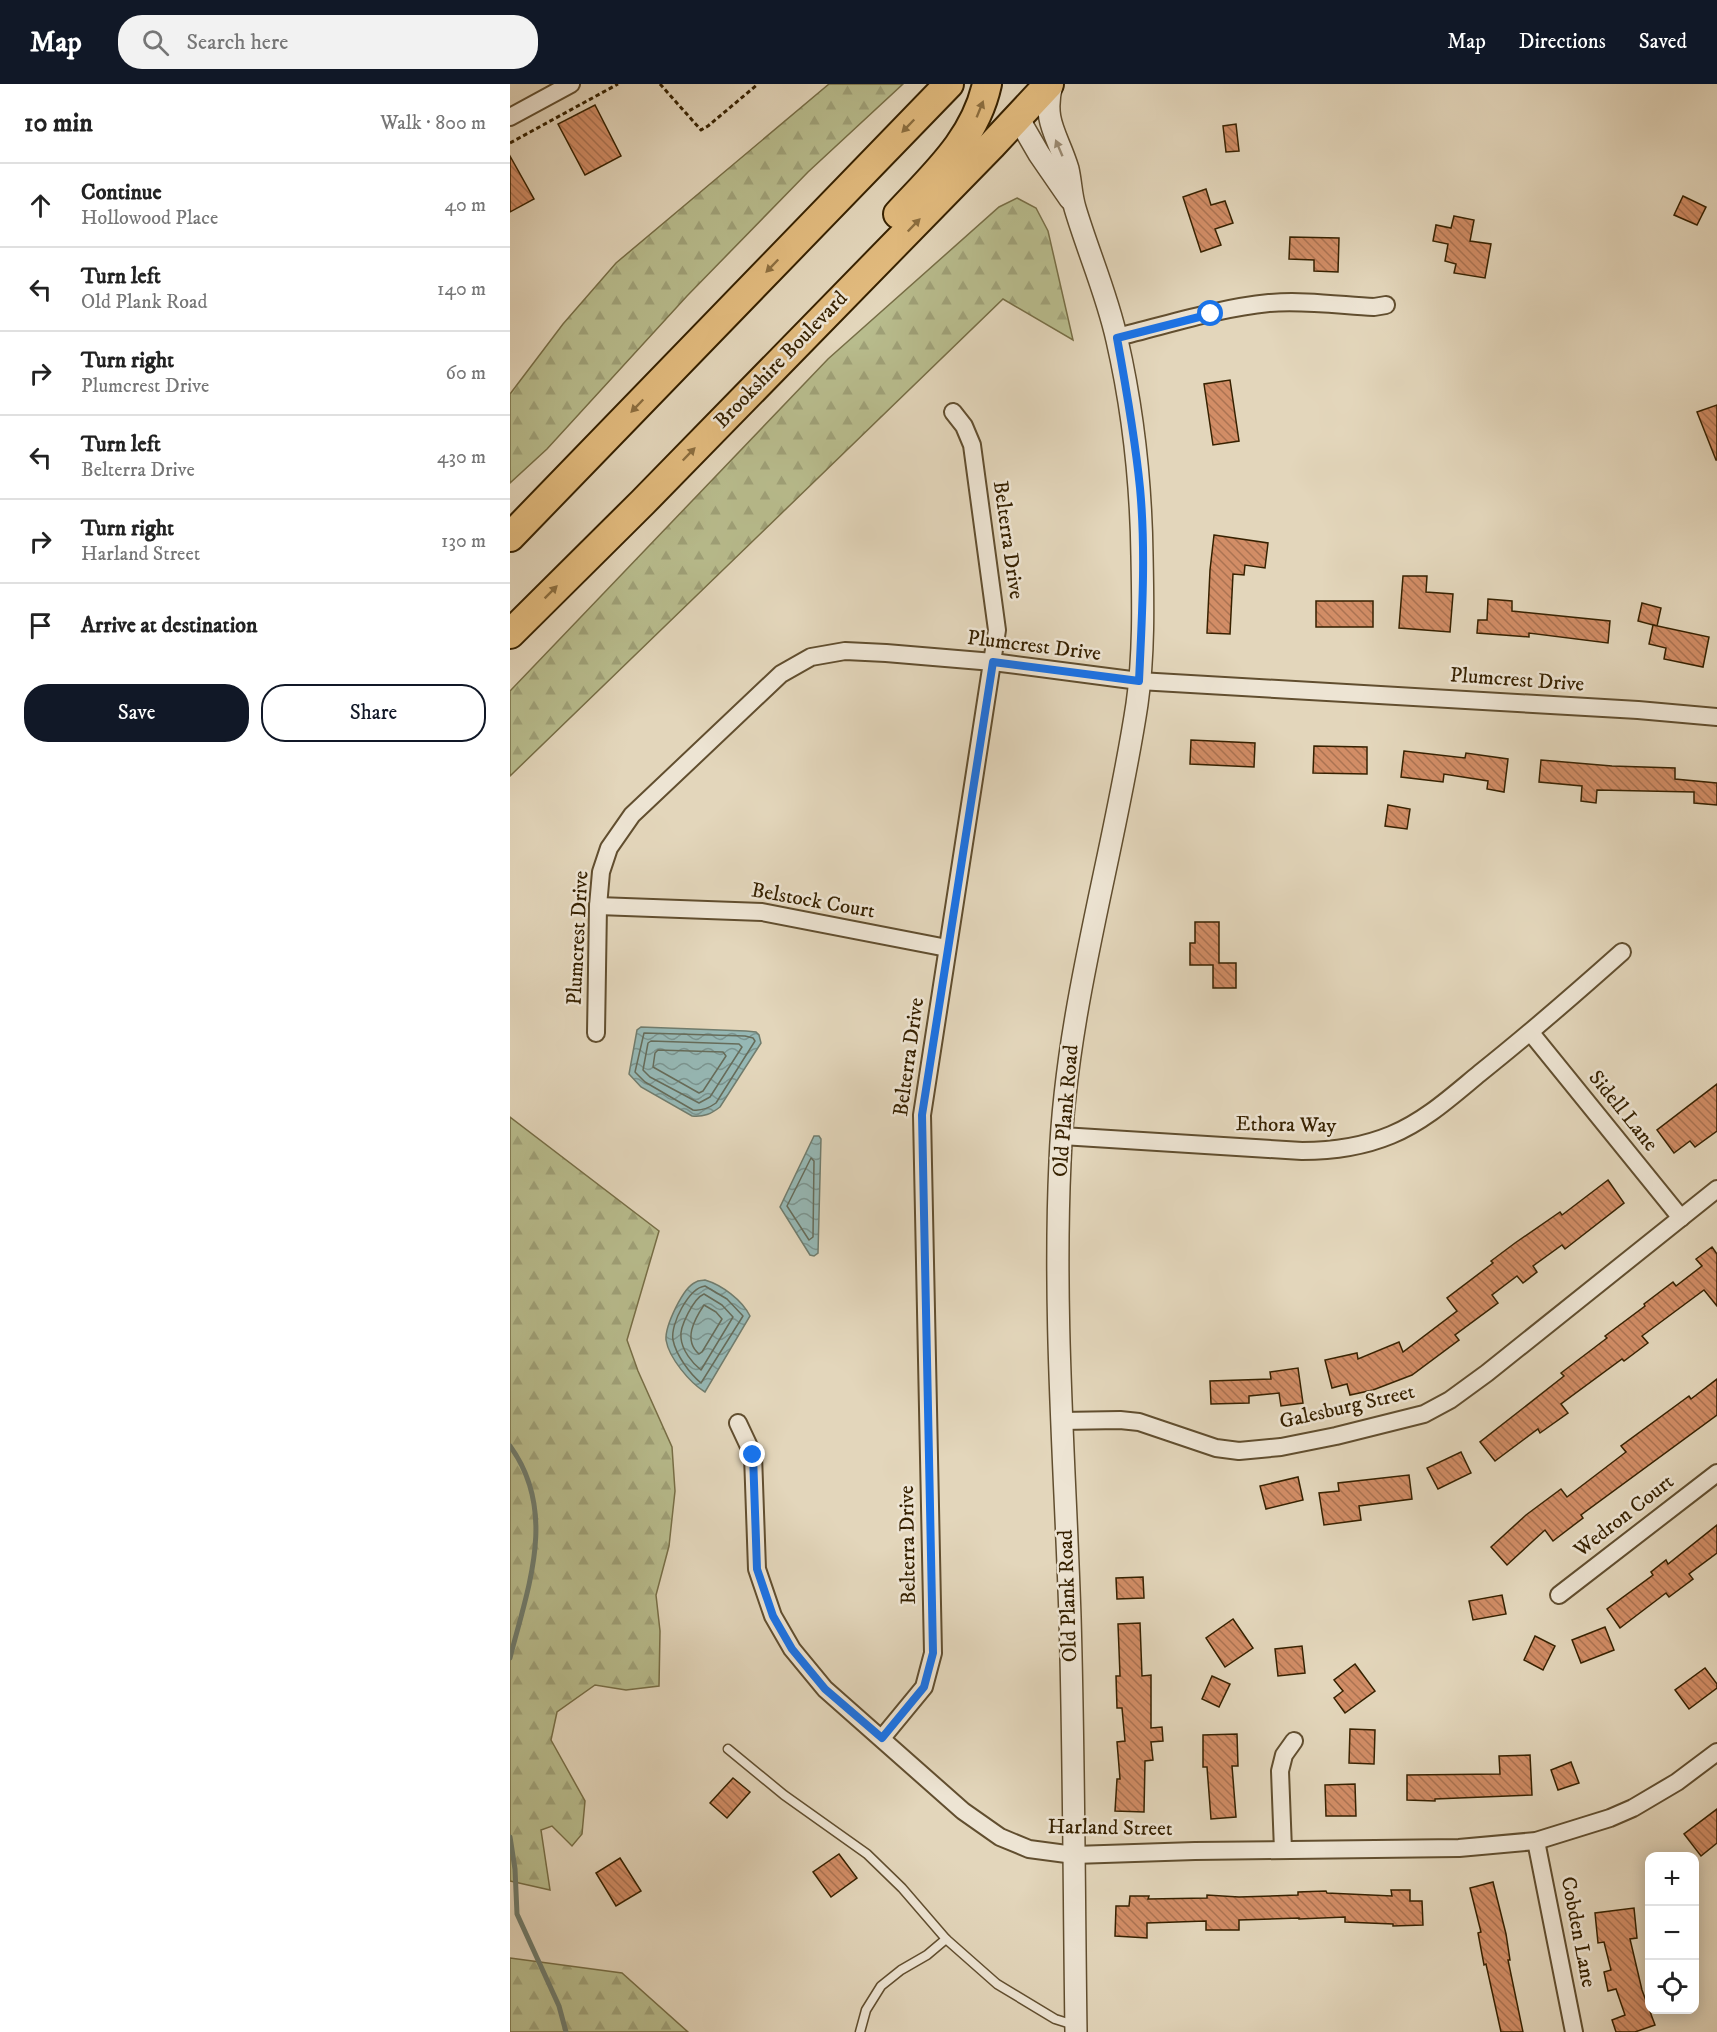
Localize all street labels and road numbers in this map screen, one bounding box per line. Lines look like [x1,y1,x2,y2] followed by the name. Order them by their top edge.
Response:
[709,285,854,434] street label: Brookshire Boulevard
[987,479,1029,601] street label: Belterra Drive
[966,625,1103,667] street label: Plumcrest Drive
[1449,662,1585,698] street label: Plumcrest Drive
[561,870,595,1006] street label: Plumcrest Drive
[749,877,877,925] street label: Belstock Court
[888,996,930,1118] street label: Belterra Drive
[1047,1043,1085,1178] street label: Old Plank Road
[1583,1065,1664,1157] street label: Sidell Lane
[1235,1111,1338,1139] street label: Ethora Way
[1277,1379,1417,1435] street label: Galesburg Street
[1568,1469,1679,1564] street label: Wedron Court
[894,1485,922,1605] street label: Belterra Drive
[1053,1529,1083,1663] street label: Old Plank Road
[1047,1814,1173,1842] street label: Harland Street
[1555,1874,1602,1990] street label: Cobden Lane

